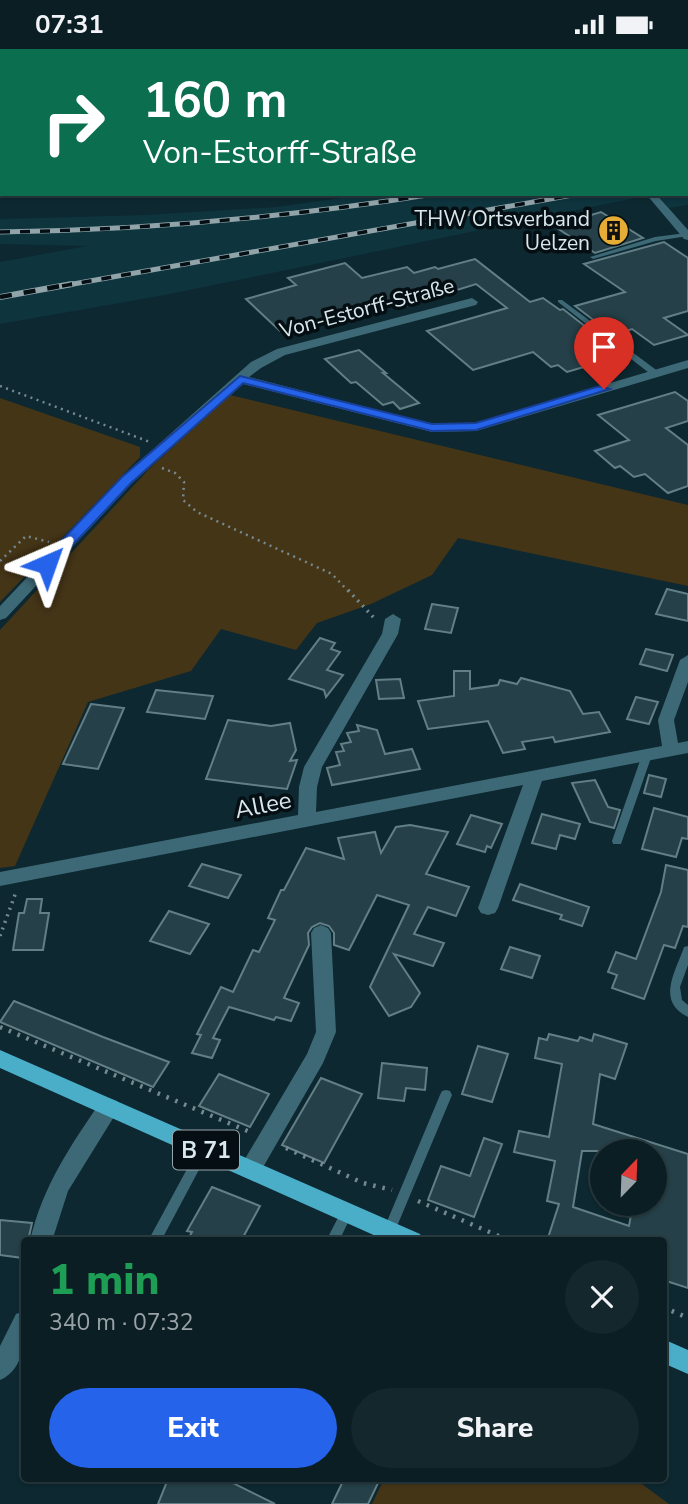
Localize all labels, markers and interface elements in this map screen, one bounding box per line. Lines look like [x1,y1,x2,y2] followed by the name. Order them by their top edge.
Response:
[35,7,104,42] text: 07:31
[143,67,287,134] text: 160 m
[28,77,119,168] icon: right
[143,131,417,174] text: Von-Estorff-Straße
[415,205,590,257] place label: THW Ortsverband Uelzen
[596,214,630,248] building icon: THW Ortsverband Uelzen
[276,271,457,345] street label: Von-Estorff-Straße
[574,317,634,389] pin
[585,328,623,366] icon: arrive
[10,527,84,601] position arrow
[232,784,294,826] street label: Allee
[173,1131,239,1169] road number: B 71
[590,1139,667,1216] north arrow
[590,1139,667,1216] map controls
[49,1252,159,1309] text: 1 min
[565,1260,639,1334] button: close
[49,1307,194,1338] text: 340 m · 07:32
[49,1388,337,1468] button: Exit
[351,1388,639,1468] button: Share

